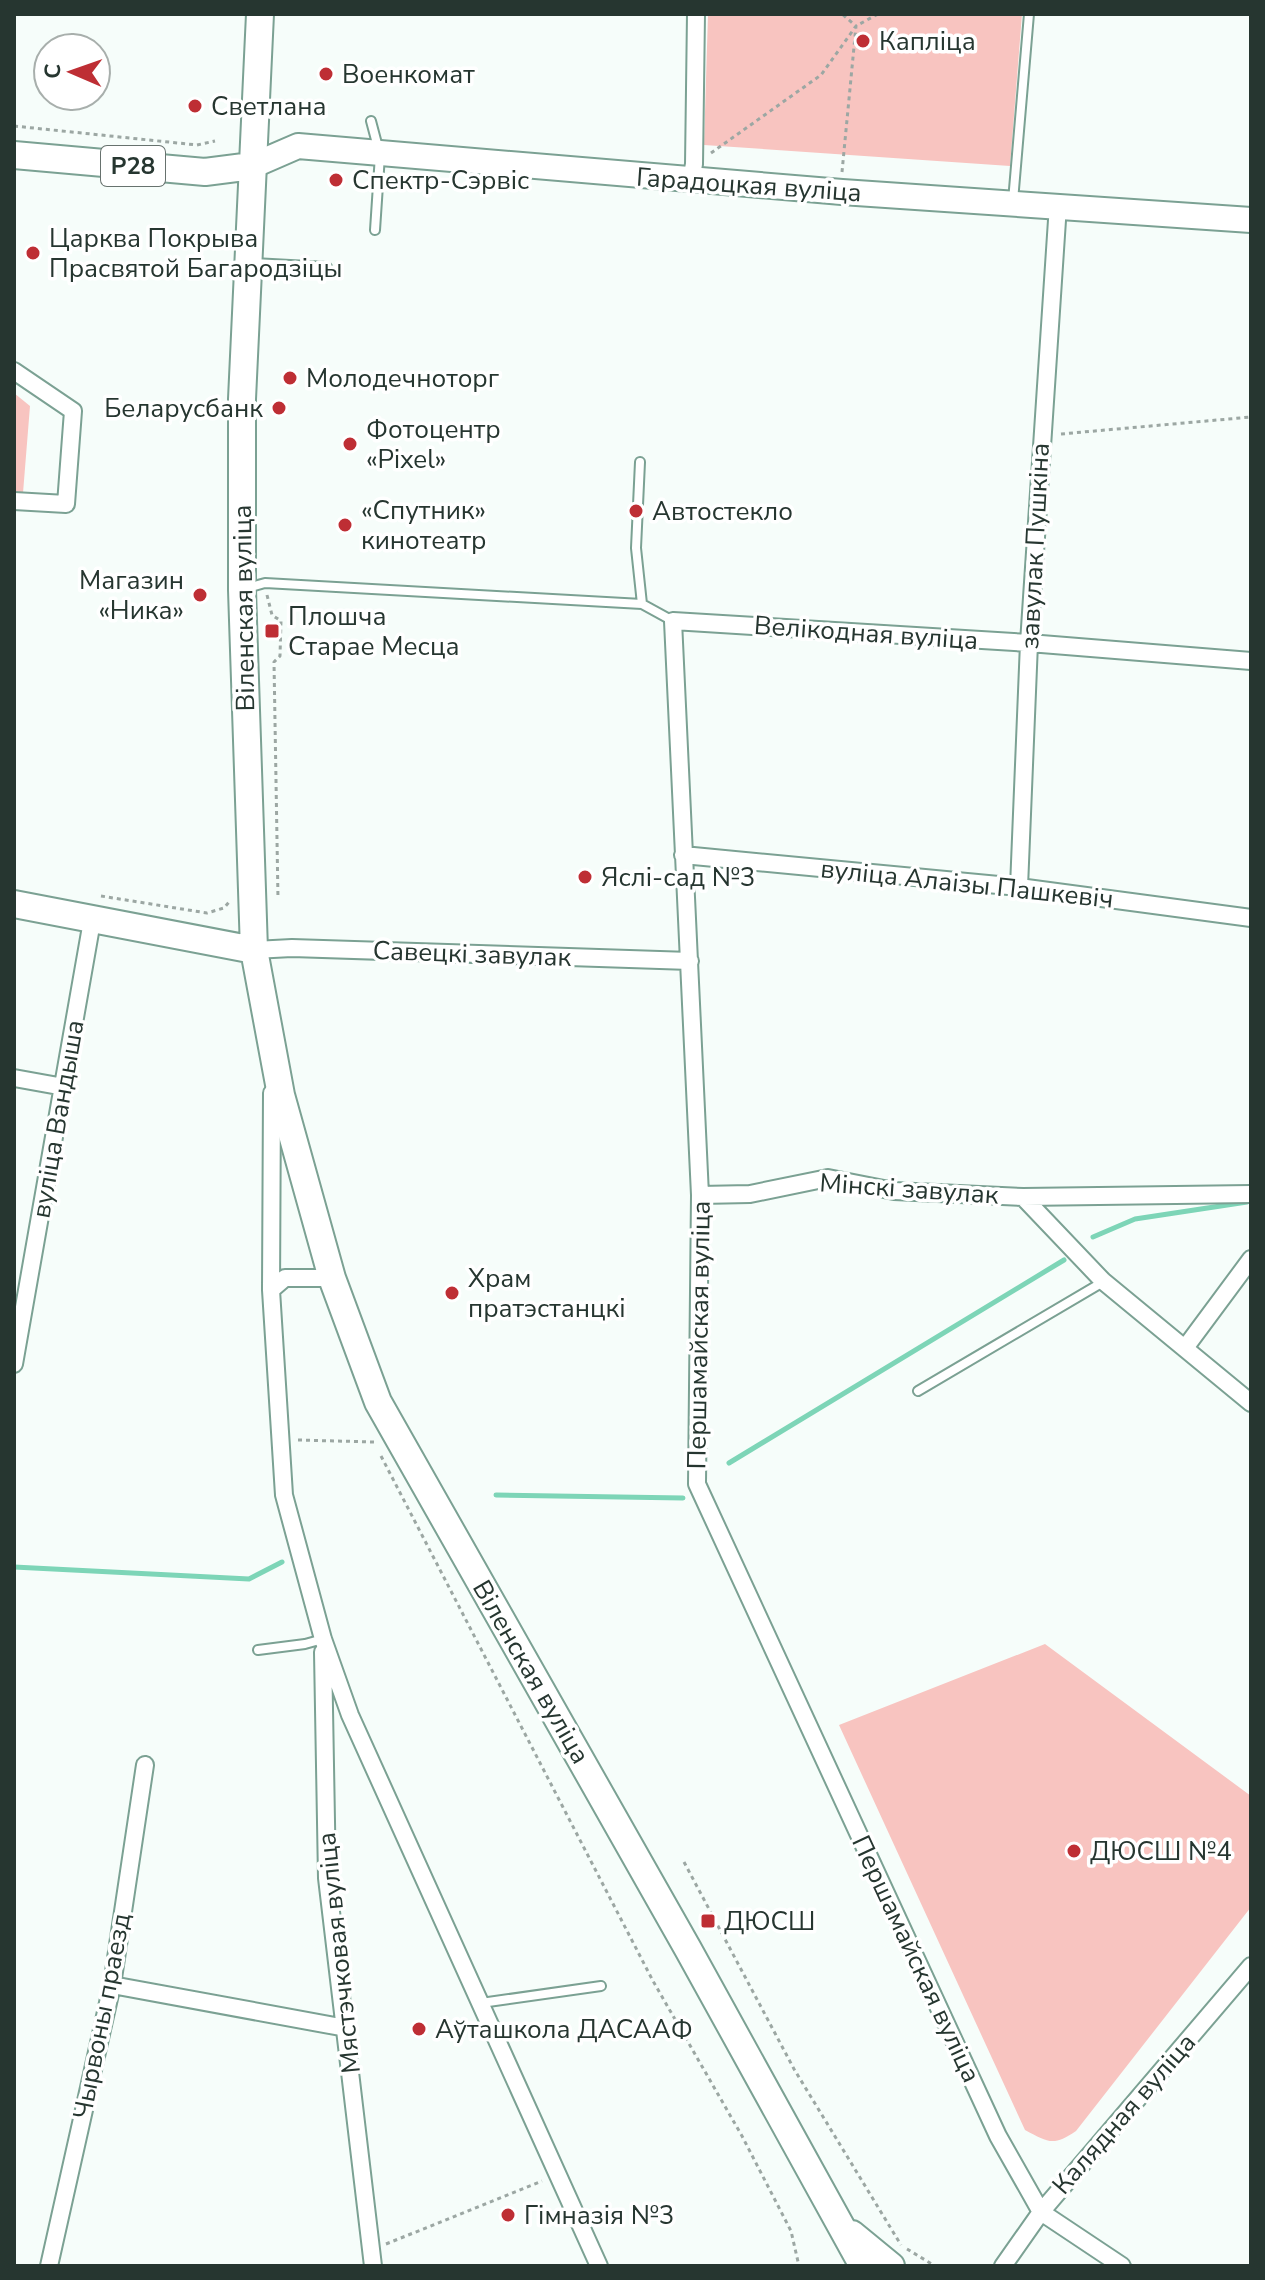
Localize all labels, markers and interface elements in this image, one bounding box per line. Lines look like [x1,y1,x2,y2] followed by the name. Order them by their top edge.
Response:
[879,24,976,59] place label: Капліца
[32,32,112,112] north arrow
[854,32,872,50] marker: Капліца
[342,57,475,92] place label: Военкомат
[38,63,68,79] text: С
[317,65,335,83] marker: Военкомат
[211,89,327,124] place label: Светлана
[186,97,204,115] marker: Светлана
[101,146,165,186] road number: Р28
[635,160,863,210] street label: Гарадоцкая вуліца
[352,163,529,198] place label: Спектр-Сэрвіс
[327,171,345,189] marker: Спектр-Сэрвіс
[49,221,342,286] place label: Царква Покрыва Прасвятой Багародзіцы
[24,244,42,262] marker: Царква Покрыва Прасвятой Багародзіцы
[306,361,499,396] place label: Молодечноторг
[281,369,299,387] marker: Молодечноторг
[104,391,263,426] place label: Беларусбанк
[270,399,288,417] marker: Беларусбанк
[366,412,501,477] place label: Фотоцентр «Pixel»
[341,435,359,453] marker: Фотоцентр «Pixel»
[1012,442,1058,650] street label: завулак Пушкіна
[361,493,486,558] place label: «Спутник» кинотеатр
[652,494,793,529] place label: Автостекло
[627,502,645,520] marker: Автостекло
[225,504,263,712] street label: Віленская вуліца
[336,516,354,534] marker: «Спутник» кинотеатр
[79,563,184,628] place label: Магазин «Ника»
[191,586,209,604] marker: Магазин «Ника»
[288,599,459,664] place label: Плошча Старае Месца
[753,608,979,658] street label: Велікодная вуліца
[263,622,281,640] marker: Плошча Старае Месца
[819,851,1115,917] street label: вуліца Алаізы Пашкевіч
[601,860,755,895] place label: Яслі-сад №3
[576,868,594,886] marker: Яслі-сад №3
[372,933,572,975] street label: Савецкі завулак
[23,1017,93,1221] street label: вуліца Вандыша
[818,1165,1000,1213] street label: Мінскі завулак
[679,1200,719,1470] street label: Першамайская вуліца
[468,1261,626,1326] place label: Храм пратэстанцкі
[443,1284,461,1302] marker: Храм пратэстанцкі
[464,1574,598,1770] street label: Віленская вуліца
[843,1830,989,2088] street label: Першамайская вуліца
[309,1831,369,2075] street label: Мястэчковая вуліца
[1090,1834,1232,1869] place label: ДЮСШ №4
[1065,1842,1083,1860] marker: ДЮСШ №4
[724,1904,815,1939] place label: ДЮСШ
[65,1910,139,2122] street label: Чырвоны праезд
[699,1912,717,1930] marker: ДЮСШ
[435,2012,693,2047] place label: Аўташкола ДАСААФ
[410,2020,428,2038] marker: Аўташкола ДАСААФ
[1044,2026,1204,2202] street label: Калядная вуліца
[524,2198,674,2233] place label: Гімназія №3
[499,2206,517,2224] marker: Гімназія №3

